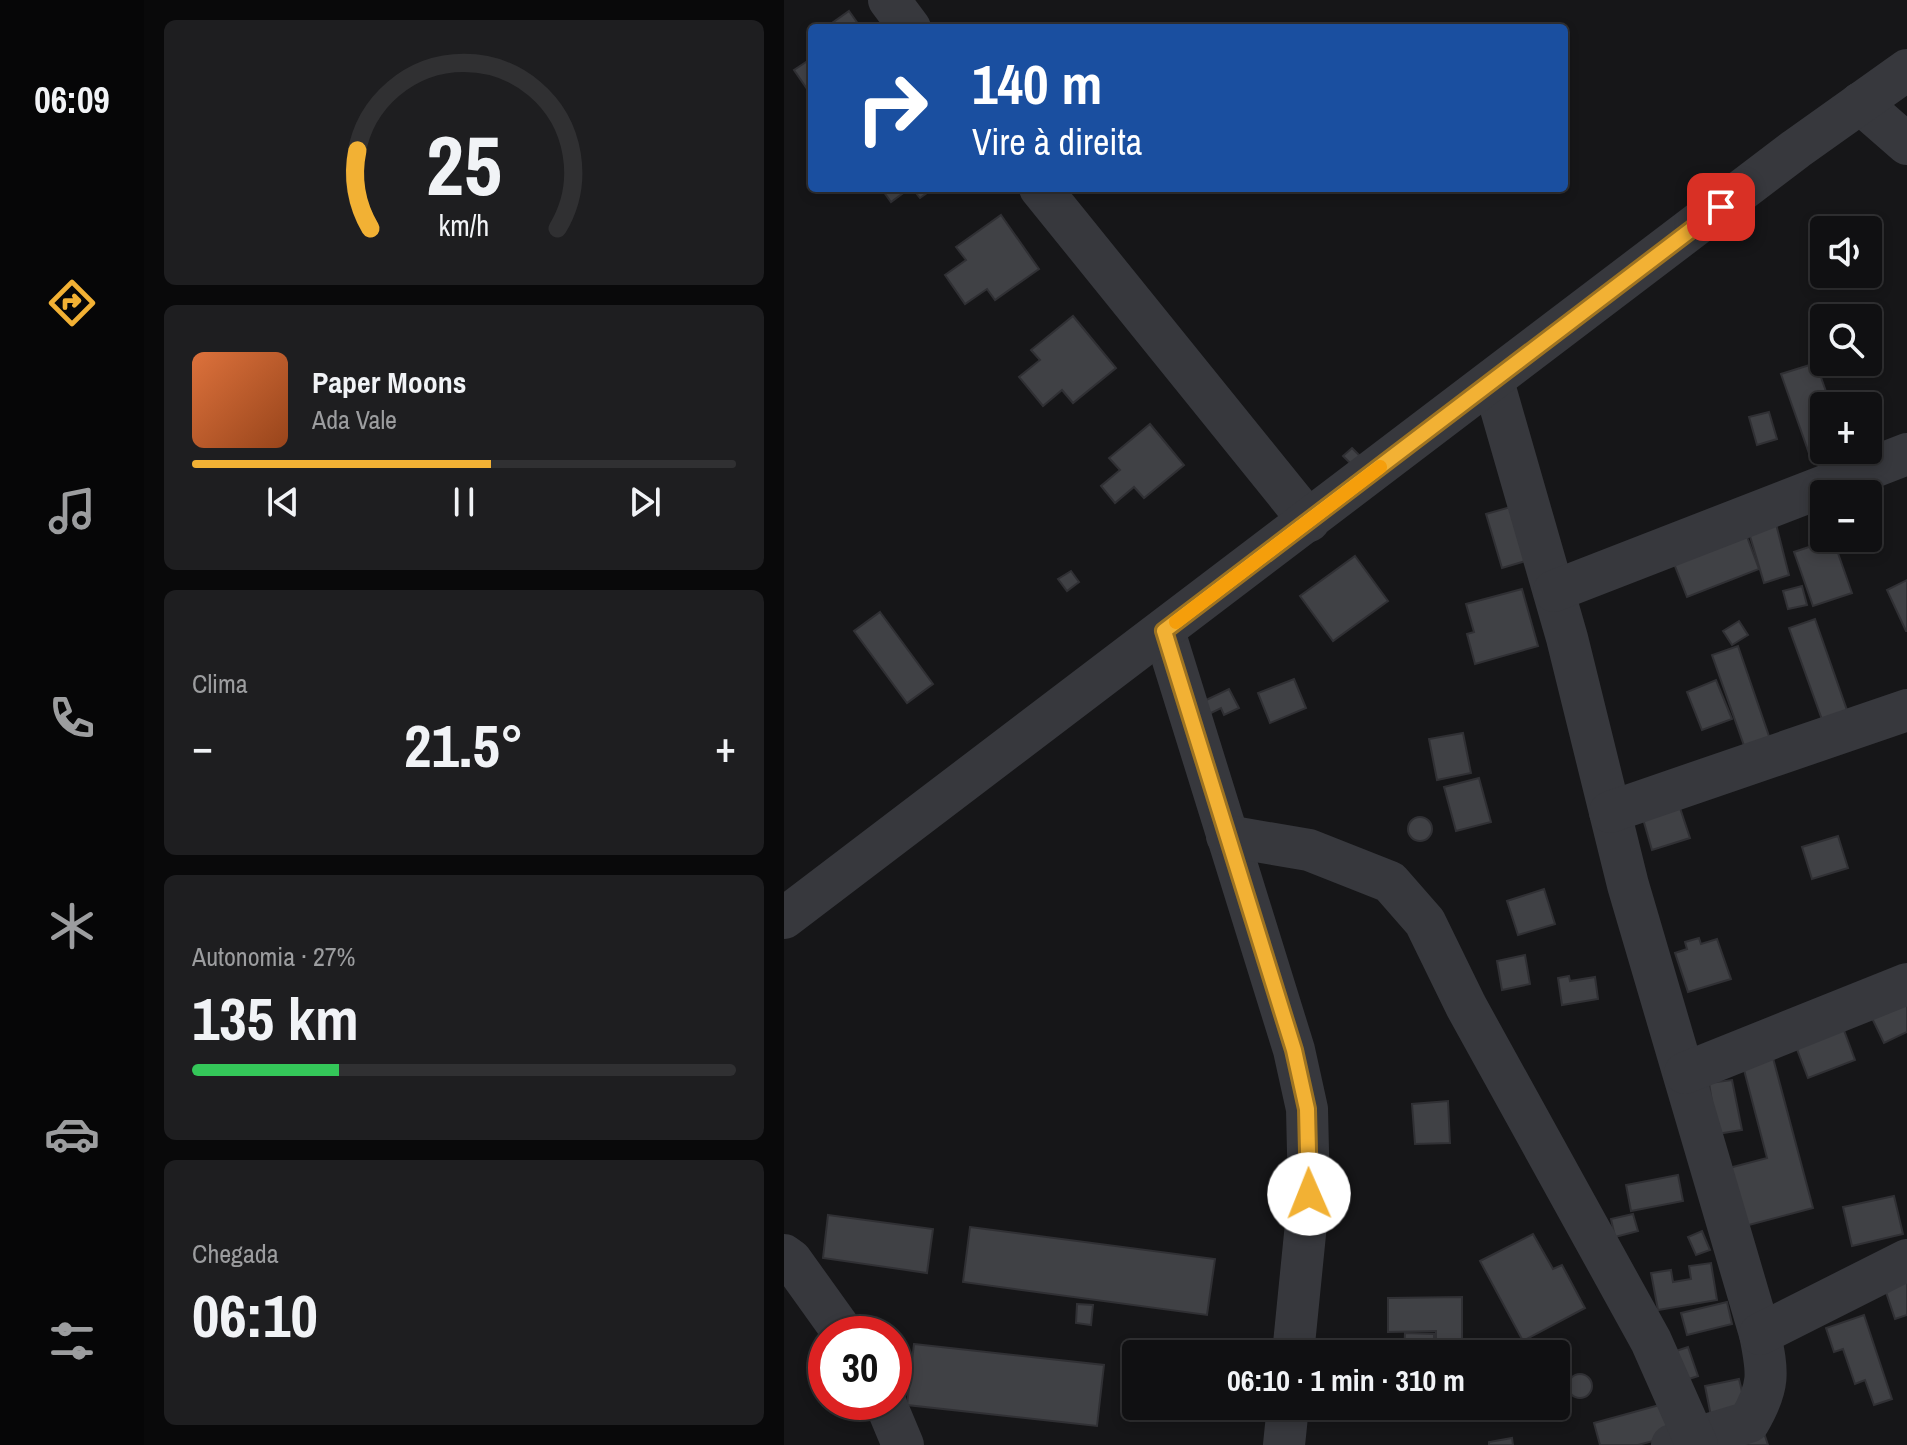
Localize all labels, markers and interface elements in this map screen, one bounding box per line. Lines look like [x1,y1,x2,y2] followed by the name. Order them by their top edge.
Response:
[972,46,1102,121] text: 140 m
[840,56,944,160] icon: right
[34,76,110,124] text: 06:09
[426,108,502,220] text: 25
[972,118,1142,166] text: Vire à direita
[1687,173,1755,241] pin
[1699,185,1743,229] icon: arrive
[439,206,489,245] text: km/h
[1810,216,1882,552] map controls
[1810,216,1882,288] button: sound
[44,275,100,331] icon: directions
[1810,304,1882,376] button: search
[312,362,466,402] text: Paper Moons
[1810,392,1882,464] button: +
[312,402,397,437] text: Ada Vale
[261,480,305,524] icon: previous
[442,480,486,524] icon: pause
[623,480,667,524] icon: next
[1810,480,1882,552] button: −
[44,483,100,539] icon: music
[192,666,248,701] text: Clima
[44,690,100,746] icon: phone
[404,705,524,786] text: 21.5°
[192,716,213,776] text: −
[715,716,736,776] text: +
[44,898,100,954] icon: climate
[192,939,356,974] text: Autonomia · 27%
[192,978,359,1059] text: 135 km
[44,1106,100,1162] icon: car
[1267,1152,1351,1236] position arrow
[192,1236,279,1271] text: Chegada
[192,1275,318,1356] text: 06:10
[44,1313,100,1369] icon: filters
[808,1316,912,1420] speed limit sign: 30
[1227,1360,1465,1400] text: 06:10 · 1 min · 310 m

